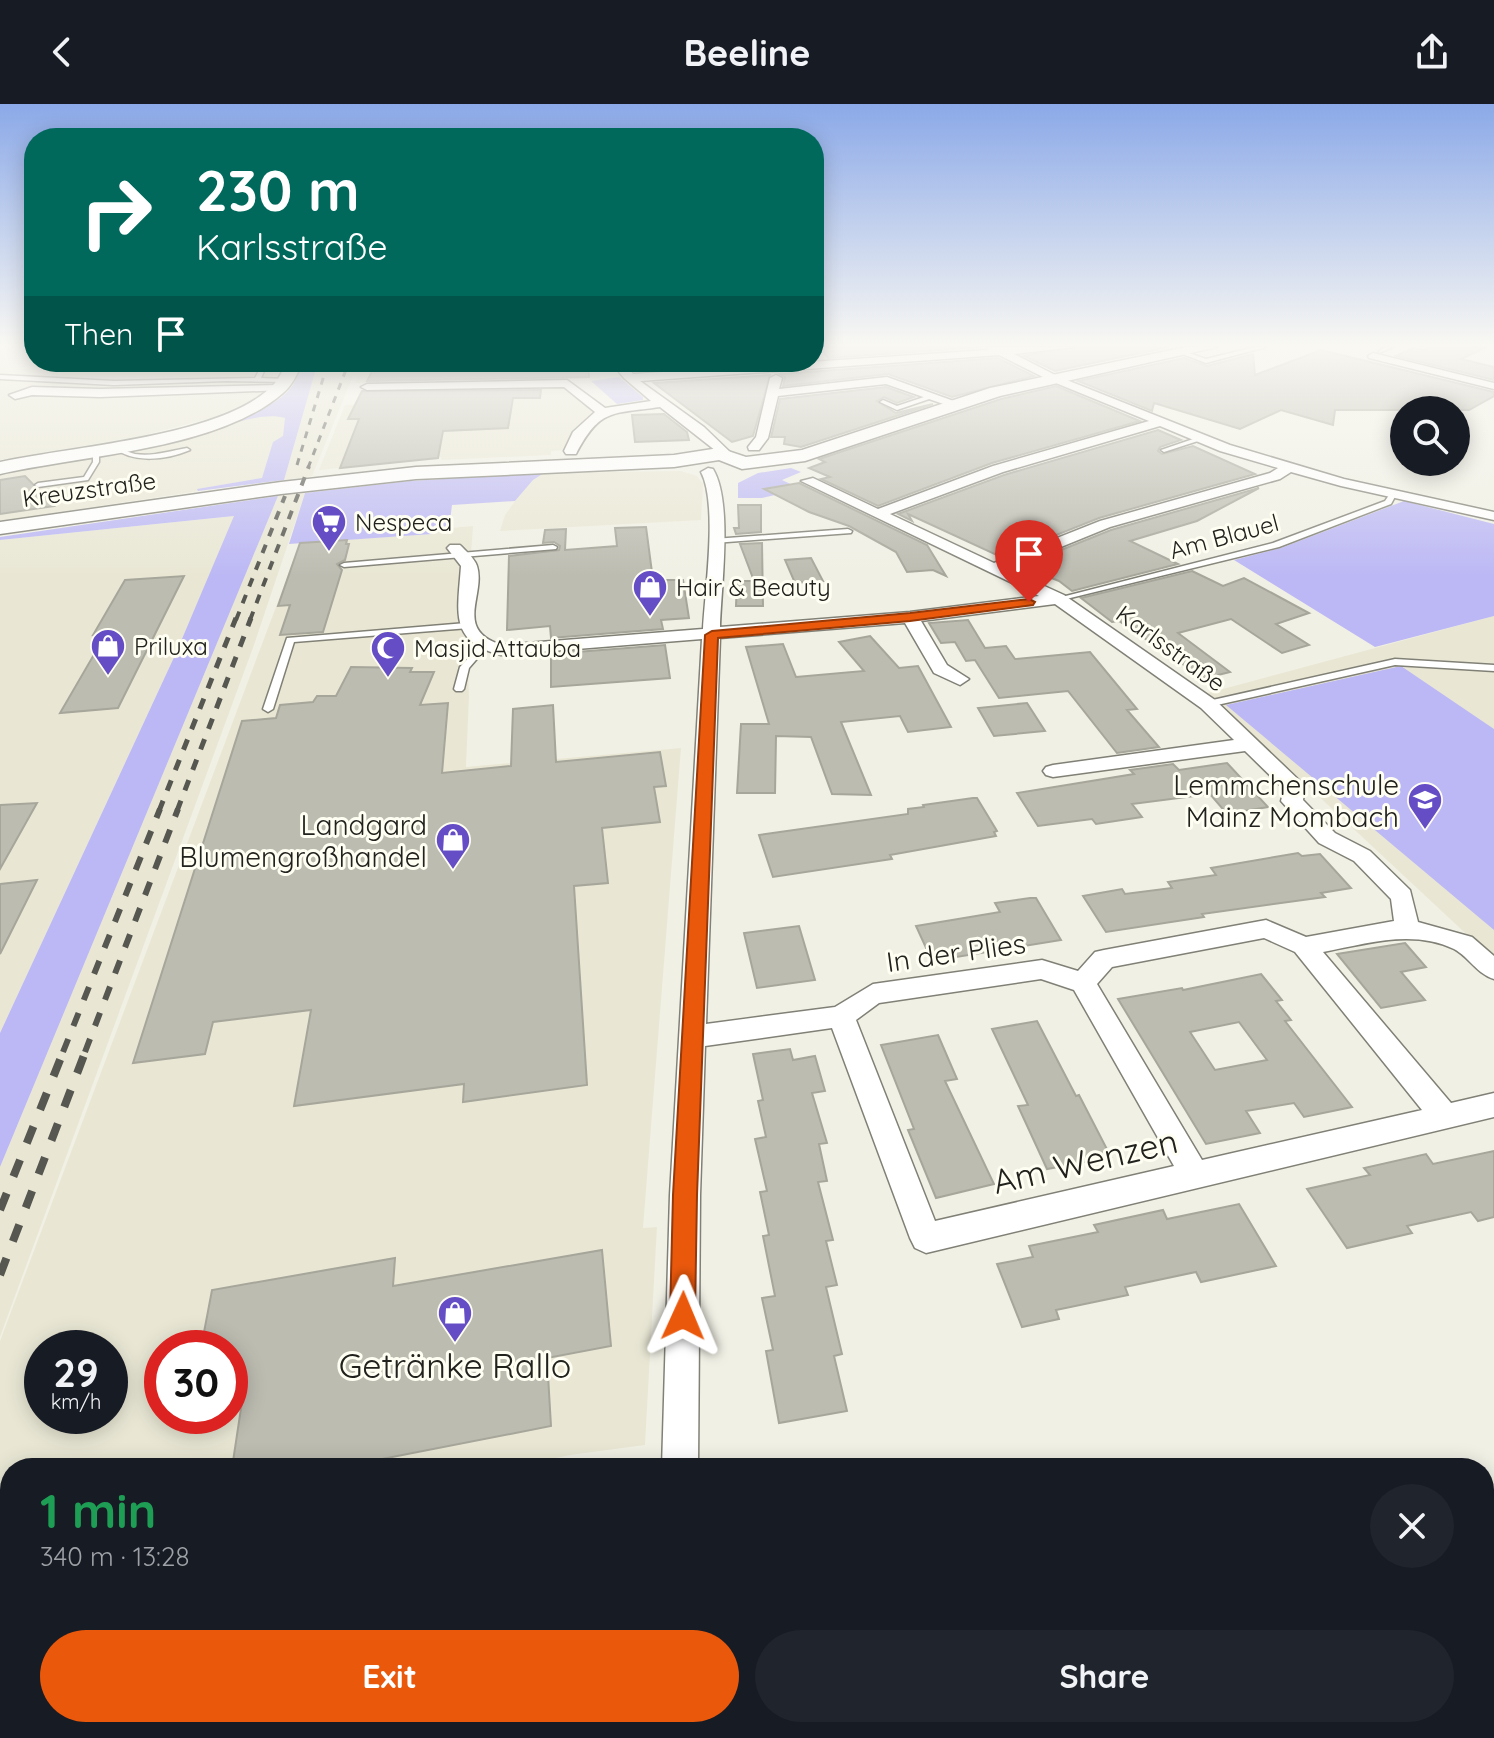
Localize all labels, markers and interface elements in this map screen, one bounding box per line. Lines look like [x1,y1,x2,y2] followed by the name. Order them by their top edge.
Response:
[40,30,84,74] icon: back
[684,30,810,75] text: Beeline
[1410,30,1454,74] icon: share
[196,155,360,225] text: 230 m
[64,160,168,264] icon: right
[196,224,388,269] text: Karlsstraße
[149,312,193,356] icon: arrive
[64,315,133,353] text: Then
[1390,396,1470,476] map controls
[1390,396,1470,476] button: search
[20,465,158,513] street label: Kreuzstraße
[310,503,348,553] supermarket icon: Nespeca
[355,507,452,537] place label: Nespeca
[1166,507,1282,565] street label: Am Blauel
[995,520,1063,602] pin
[1007,532,1051,576] icon: arrive
[631,568,669,618] shop icon: Hair & Beauty
[676,572,831,602] place label: Hair & Beauty
[1111,598,1231,698] street label: Karlsstraße
[89,627,127,677] shop icon: Priluxa
[369,629,407,679] mosque icon: Masjid Attauba
[134,631,208,661] place label: Priluxa
[414,633,581,663] place label: Masjid Attauba
[1173,767,1399,834] place label: Lemmchenschule Mainz Mombach
[1406,781,1444,831] school or university icon: Lemmchenschule Mainz Mombach
[179,807,427,874] place label: Landgard Blumengroßhandel
[434,821,472,871] shop icon: Landgard Blumengroßhandel
[884,925,1028,979] street label: In der Plies
[988,1119,1182,1203] street label: Am Wenzen
[641,1274,725,1358] position arrow
[436,1294,474,1344] shop icon: Getränke Rallo
[144,1330,248,1434] speed limit sign: 30
[339,1344,571,1387] place label: Getränke Rallo
[53,1347,99,1397] text: 29
[51,1389,101,1414] text: km/h
[40,1480,156,1540] text: 1 min
[1370,1484,1454,1568] button: close
[40,1540,189,1573] text: 340 m · 13:28
[40,1630,739,1722] button: Exit
[755,1630,1454,1722] button: Share

